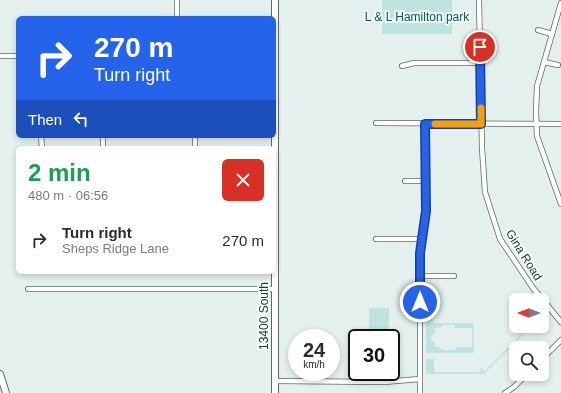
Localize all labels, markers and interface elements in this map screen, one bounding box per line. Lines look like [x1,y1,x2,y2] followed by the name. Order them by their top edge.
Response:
[365,10,470,24] park label: L & L Hamilton park
[463,30,497,64] pin
[28,32,80,84] icon: right
[94,32,173,63] text: 270 m
[469,36,491,58] icon: arrive
[94,65,170,85] text: Turn right
[70,108,92,130] icon: left
[28,111,62,128] text: Then
[28,159,91,186] text: 2 min
[222,159,264,201] button: close
[28,188,108,203] text: 480 m · 06:56
[62,224,132,241] text: Turn right
[503,227,545,283] street label: Gina Road
[28,229,50,251] icon: right
[222,232,264,249] text: 270 m
[62,241,169,256] text: Sheps Ridge Lane
[399,281,441,323] position arrow
[257,282,271,350] street label: 13400 South
[509,293,549,333] north arrow
[509,293,549,381] map controls
[348,329,400,381] speed limit sign: 30
[303,339,325,361] text: 24
[509,341,549,381] button: search
[303,359,325,370] text: km/h

